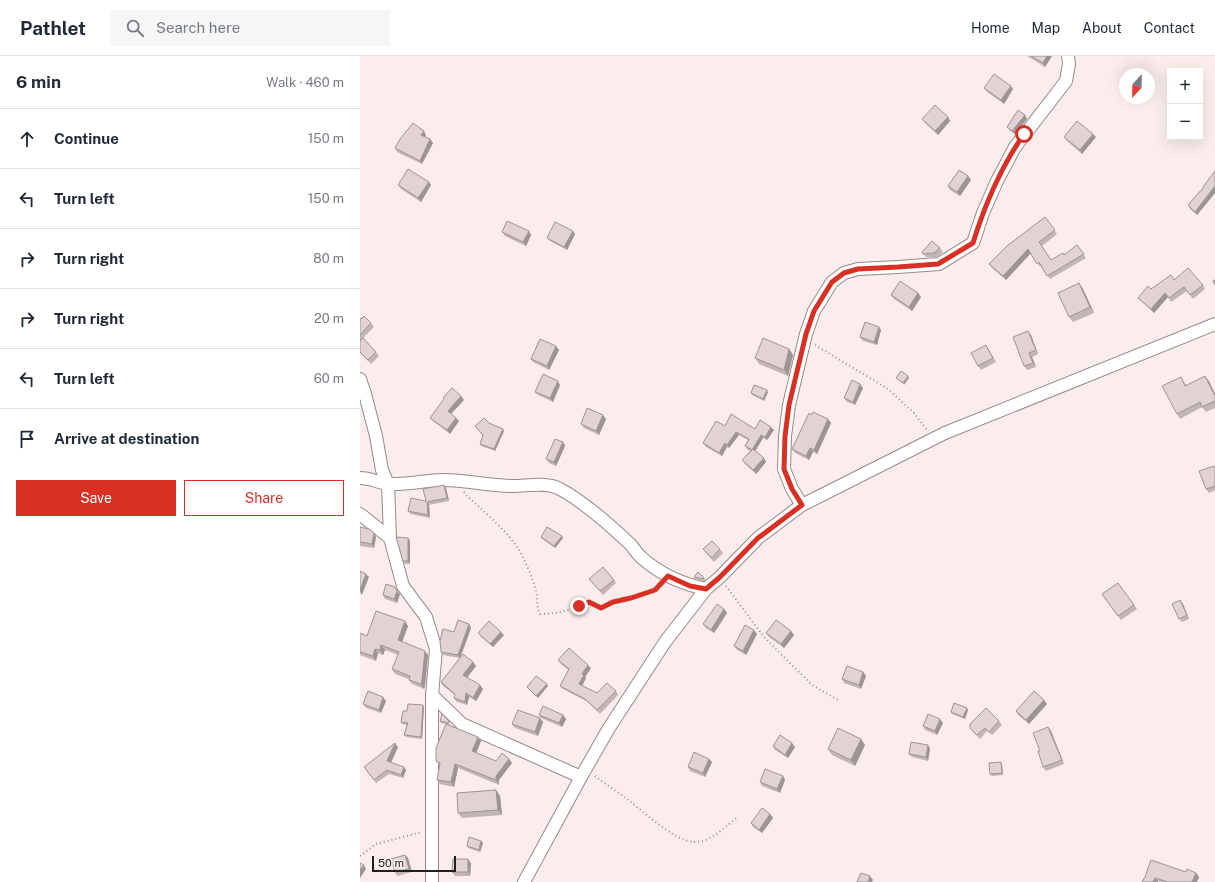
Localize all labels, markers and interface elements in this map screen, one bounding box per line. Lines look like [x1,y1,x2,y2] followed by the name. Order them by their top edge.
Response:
[110,10,390,46] search box
[20,17,86,39] text: Pathlet
[124,17,146,39] icon: search
[156,19,240,36] text: Search here
[971,20,1010,36] text: Home
[1032,20,1060,36] text: Map
[1082,20,1122,36] text: About
[1144,20,1195,36] text: Contact
[1119,68,1155,104] north arrow
[1167,68,1203,140] map controls
[1167,68,1203,104] button: +
[16,72,61,92] text: 6 min
[266,75,344,90] text: Walk · 460 m
[1167,104,1203,140] button: −
[1015,125,1033,143] route start
[16,128,38,150] icon: ahead
[54,130,119,147] text: Continue
[308,131,344,146] text: 150 m
[16,188,38,210] icon: left
[54,190,115,207] text: Turn left
[308,191,344,206] text: 150 m
[16,248,38,270] icon: right
[54,250,124,267] text: Turn right
[313,251,344,266] text: 80 m
[16,308,38,330] icon: right
[54,310,124,327] text: Turn right
[314,311,344,326] text: 20 m
[16,368,38,390] icon: left
[54,370,115,387] text: Turn left
[314,371,344,386] text: 60 m
[16,428,38,450] icon: arrive
[54,430,199,447] text: Arrive at destination
[16,480,176,516] button: Save
[184,480,344,516] button: Share
[570,597,588,615] route end
[372,854,456,873] scale bar
[378,857,404,869] text: 50 m

